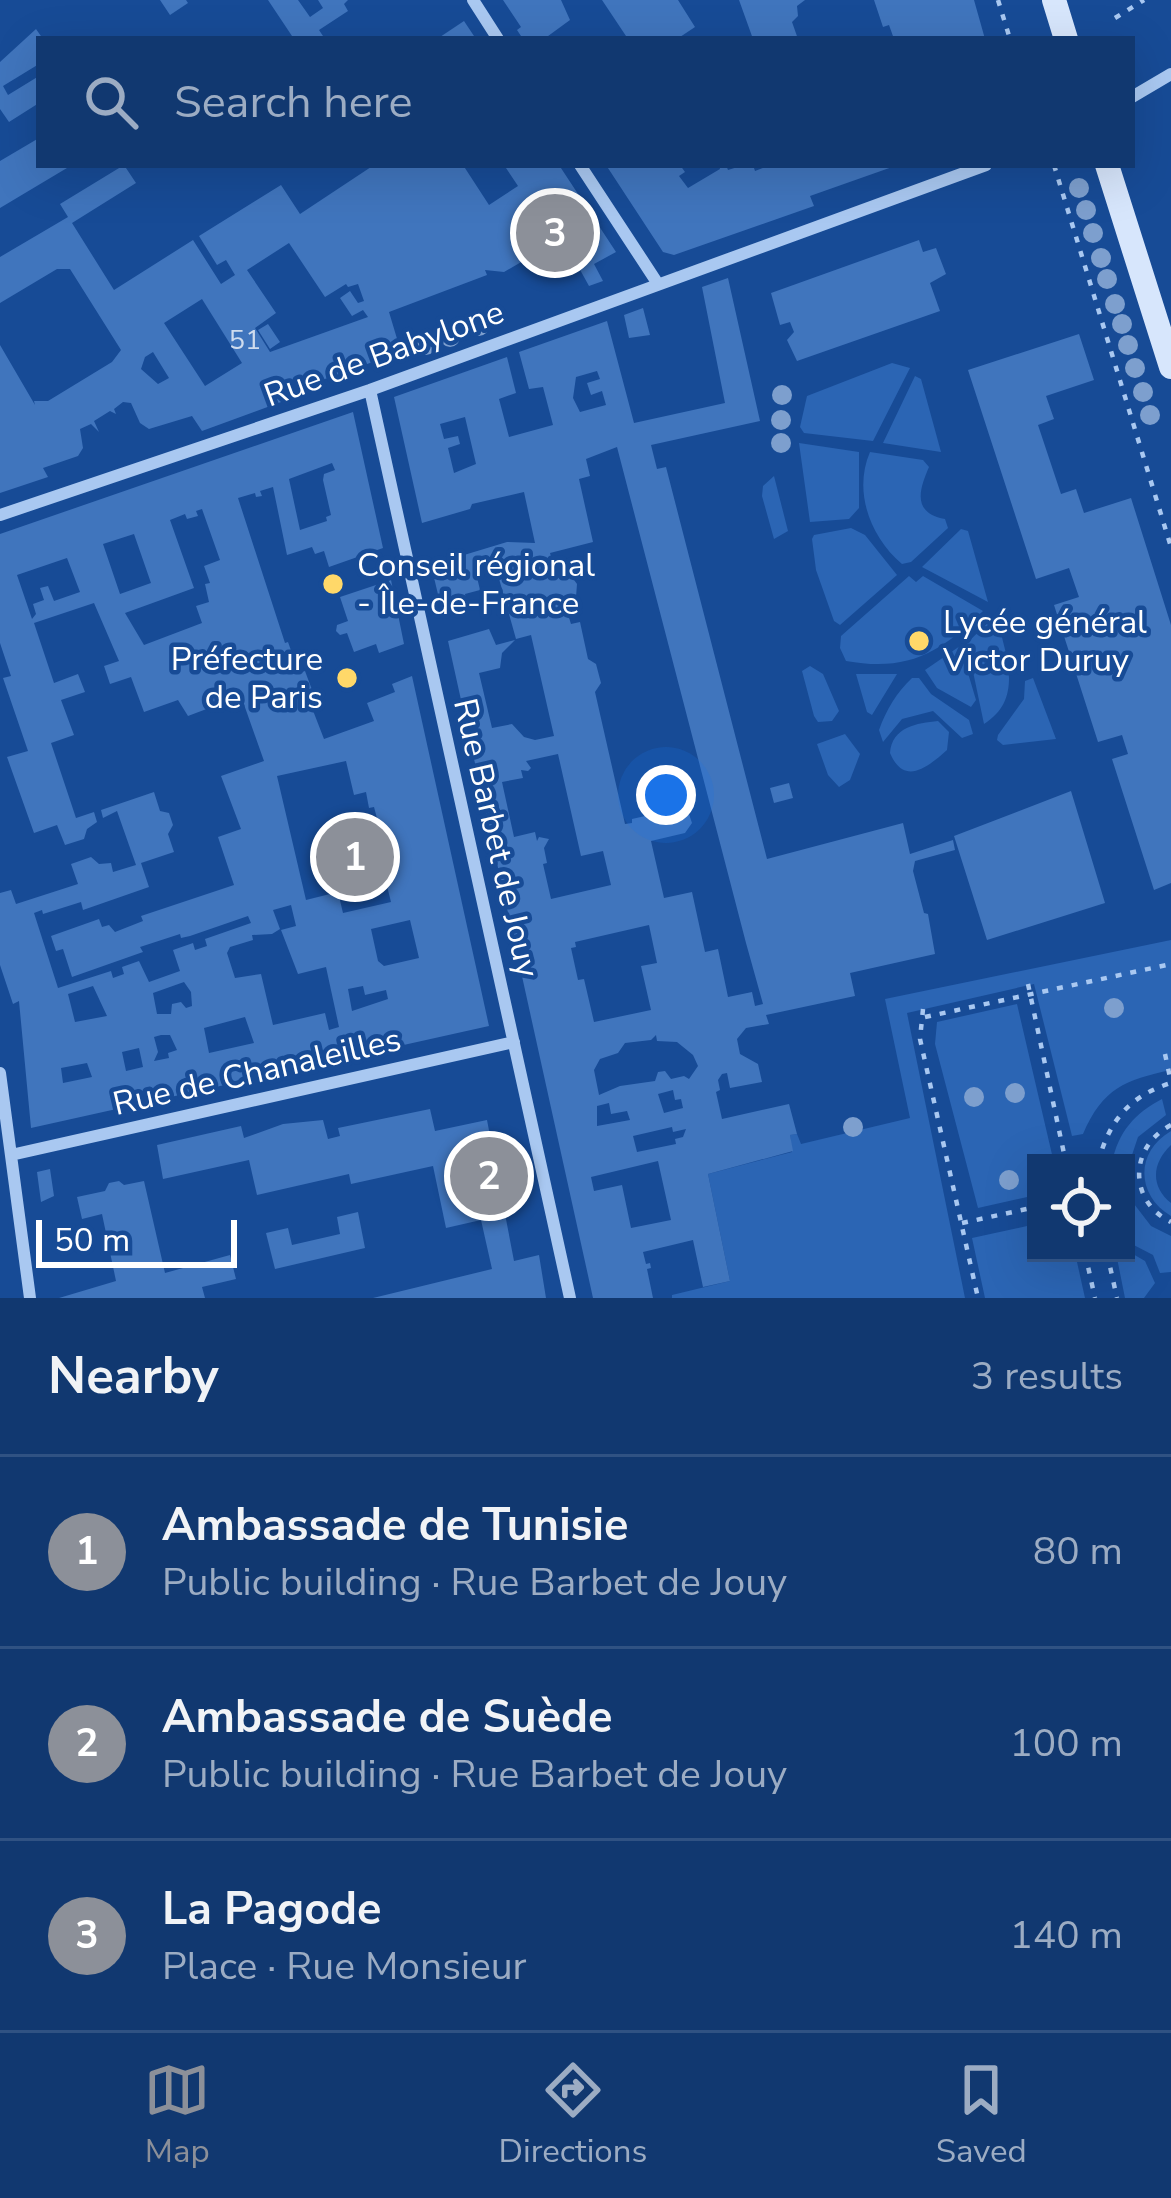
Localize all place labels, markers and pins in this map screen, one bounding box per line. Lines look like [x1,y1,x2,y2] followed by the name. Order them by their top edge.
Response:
[516,188,594,278] pin: 3
[357,543,595,626] place label: Conseil régional - Île-de-France
[320,571,346,597] marker: Conseil régional - Île-de-France
[942,600,1147,683] place label: Lycée général Victor Duruy
[906,628,932,654] marker: Lycée général Victor Duruy
[171,637,323,720] place label: Préfecture de Paris
[334,665,360,691] marker: Préfecture de Paris
[316,812,394,902] pin: 1
[450,1131,528,1221] pin: 2

